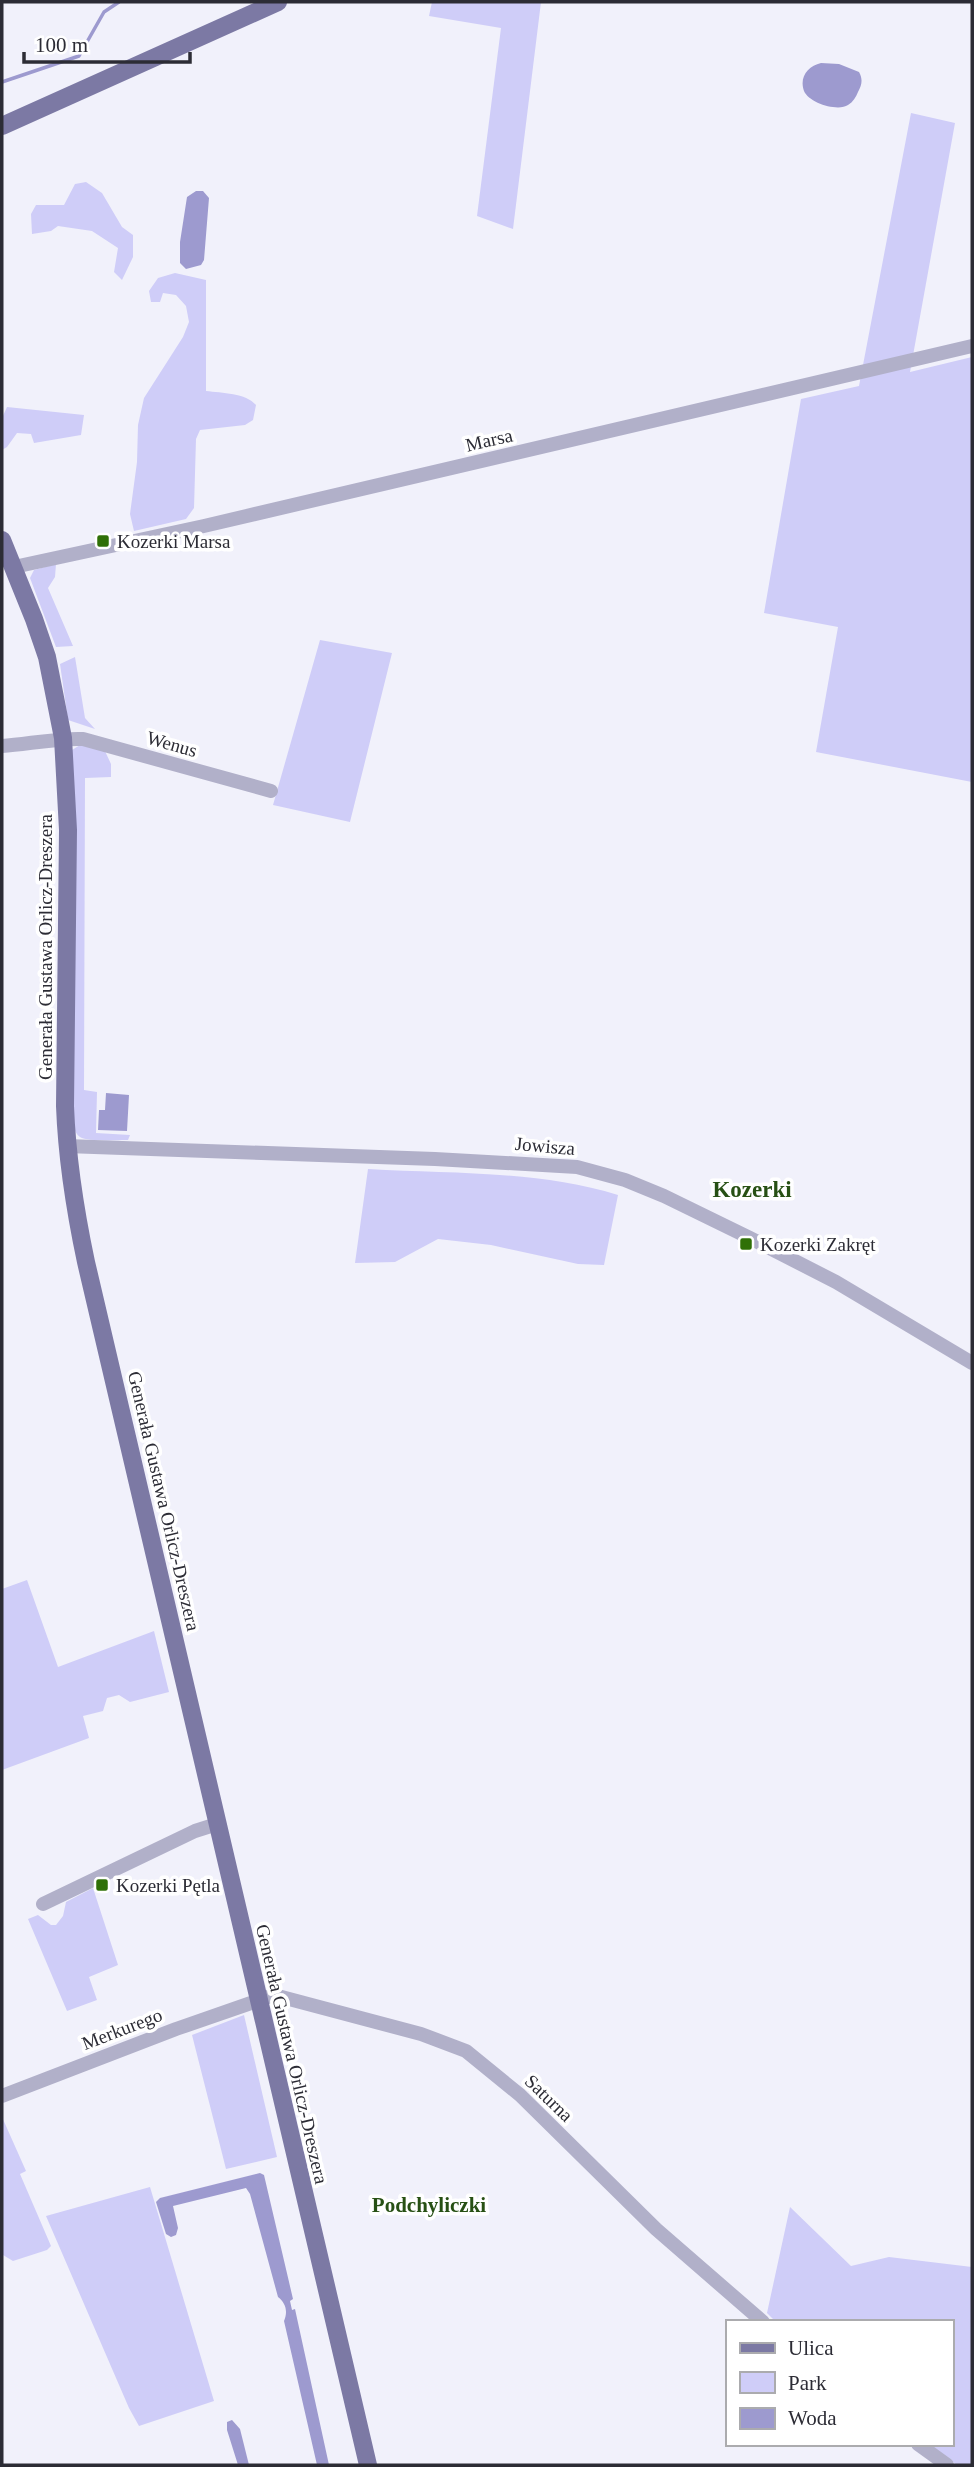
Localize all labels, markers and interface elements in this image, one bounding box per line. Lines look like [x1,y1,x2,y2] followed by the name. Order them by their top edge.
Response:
[24,21,191,65] scale bar
[35,33,88,57] text: 100 m
[464,424,515,456] street label: Marsa
[117,531,231,552] place label: Kozerki Marsa
[95,533,111,549] marker: Kozerki Marsa
[144,727,200,761] street label: Wenus
[35,814,56,1080] street label: Generała Gustawa Orlicz-Dreszera
[514,1133,576,1159] street label: Jowisza
[712,1177,792,1202] district label: Kozerki
[760,1234,876,1255] place label: Kozerki Zakręt
[738,1236,754,1252] marker: Kozerki Zakręt
[124,1369,204,1633] street label: Generała Gustawa Orlicz-Dreszera
[116,1875,221,1896] place label: Kozerki Pętla
[94,1877,110,1893] marker: Kozerki Pętla
[252,1922,332,2186] street label: Generała Gustawa Orlicz-Dreszera
[79,2004,165,2054] street label: Merkurego
[521,2070,578,2126] street label: Saturna
[372,2193,486,2217] district label: Podchyliczki
[726,2320,953,2446] legend
[788,2336,834,2360] text: Ulica
[788,2371,827,2395] text: Park
[788,2406,837,2430] text: Woda

